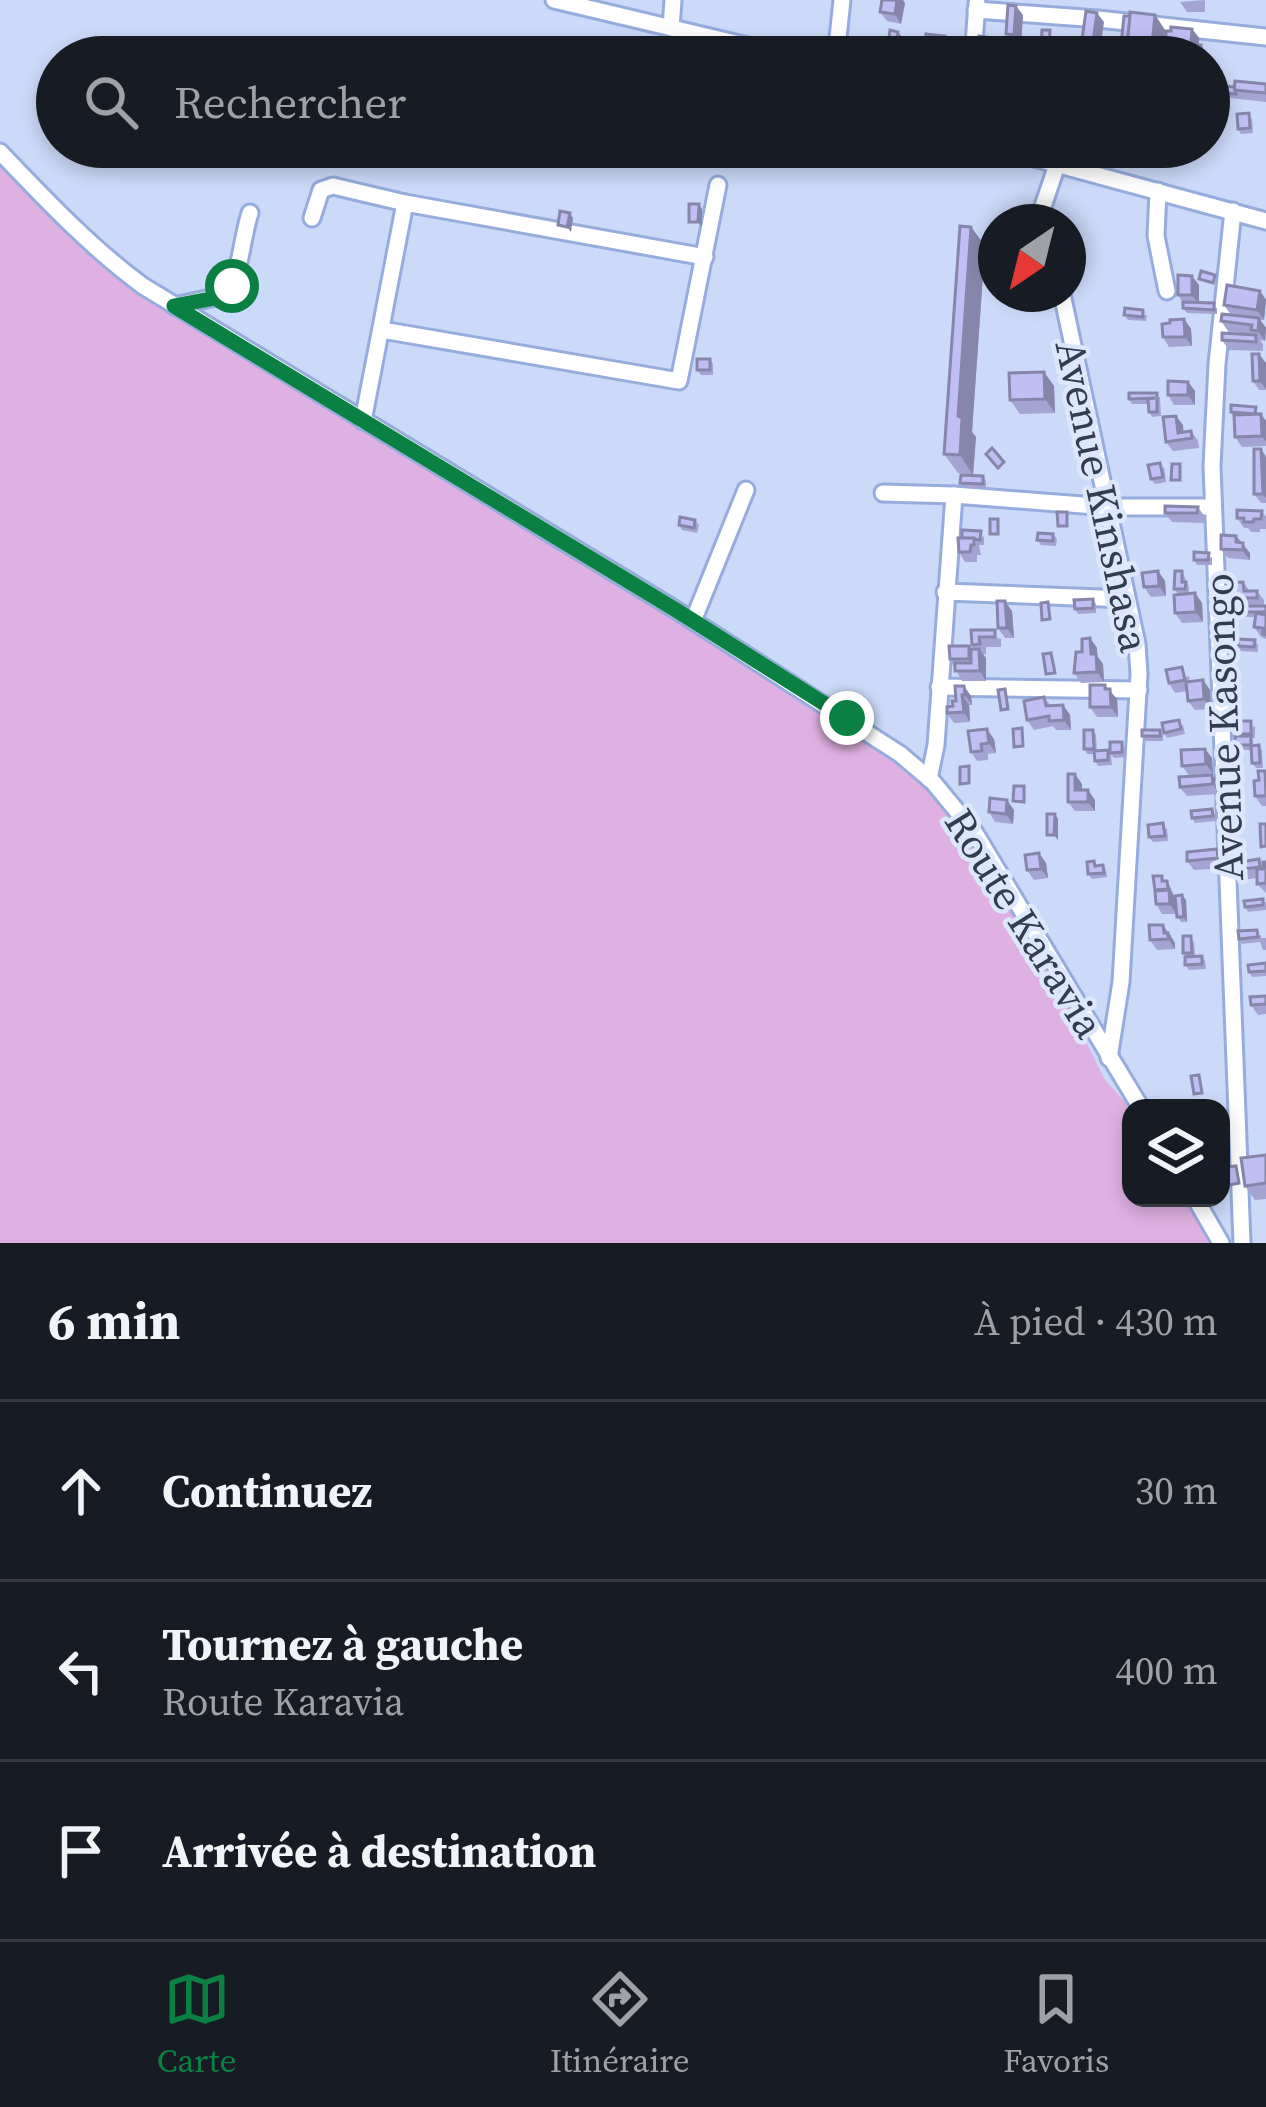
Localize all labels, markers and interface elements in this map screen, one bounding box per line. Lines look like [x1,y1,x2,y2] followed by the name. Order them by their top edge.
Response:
[36,36,1230,168] search box
[78,69,144,135] icon: search
[174,71,406,133] text: Rechercher
[978,204,1086,312] north arrow
[205,259,259,313] route start
[1042,335,1165,658] street label: Avenue Kinshasa
[1189,572,1257,882] street label: Avenue Kasongo
[820,691,874,745] route end
[931,797,1119,1049] street label: Route Karavia
[1122,1099,1230,1207] map controls
[1122,1099,1230,1207] button: layers
[48,1286,180,1356] text: 6 min
[974,1295,1218,1348] text: À pied · 430 m
[48,1458,114,1524] icon: ahead
[162,1460,372,1522] text: Continuez
[1135,1464,1218,1517] text: 30 m
[162,1613,523,1675] text: Tournez à gauche
[48,1638,114,1704] icon: left
[1115,1644,1218,1697] text: 400 m
[162,1675,404,1728] text: Route Karavia
[48,1818,114,1884] icon: arrive
[162,1820,596,1882] text: Arrivée à destination
[157,1966,236,2083] tab: Carte
[550,1966,690,2083] tab: Itinéraire
[1003,1966,1109,2083] tab: Favoris

